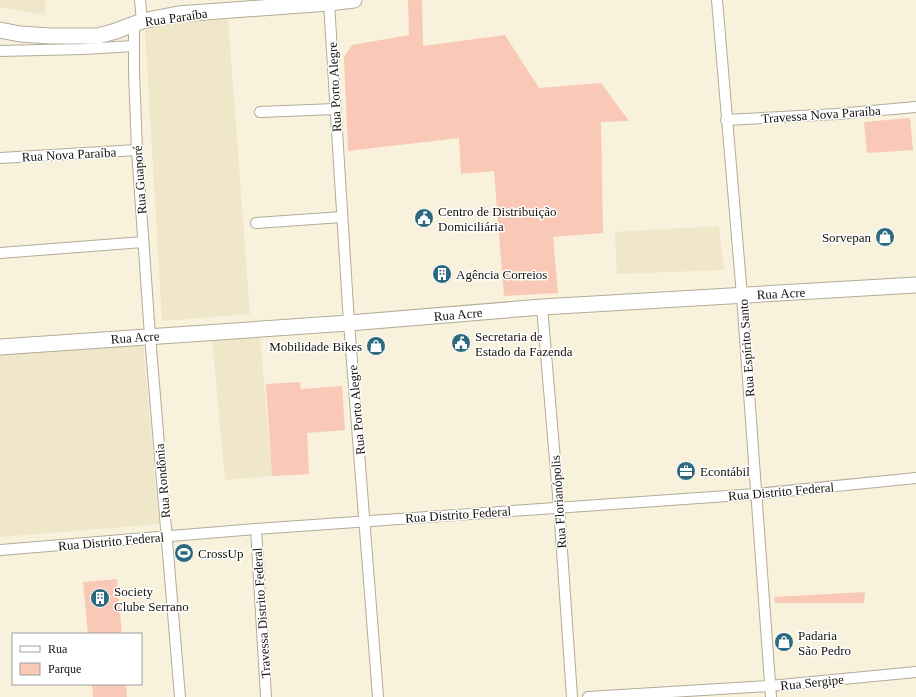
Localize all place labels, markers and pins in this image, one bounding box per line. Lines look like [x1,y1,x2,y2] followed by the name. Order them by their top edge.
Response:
[438,204,556,234] place label: Centro de Distribuição Domiciliária
[413,207,435,229] public building icon: Centro de Distribuição Domiciliária
[874,226,896,248] shop icon: Sorvepan
[822,230,871,245] place label: Sorvepan
[431,263,453,285] building icon: Agência Correios
[456,267,547,282] place label: Agência Correios
[475,329,573,359] place label: Secretaria de Estado da Fazenda
[450,332,472,354] public building icon: Secretaria de Estado da Fazenda
[365,335,387,357] shop icon: Mobilidade Bikes
[269,339,362,354] place label: Mobilidade Bikes
[675,460,697,482] office icon: Econtábil
[700,464,750,479] place label: Econtábil
[173,542,195,564] sports icon: CrossUp
[198,546,244,561] place label: CrossUp
[114,584,189,614] place label: Society Clube Serrano
[89,587,111,609] building icon: Society Clube Serrano
[798,628,851,658] place label: Padaria São Pedro
[773,631,795,653] shop icon: Padaria São Pedro

